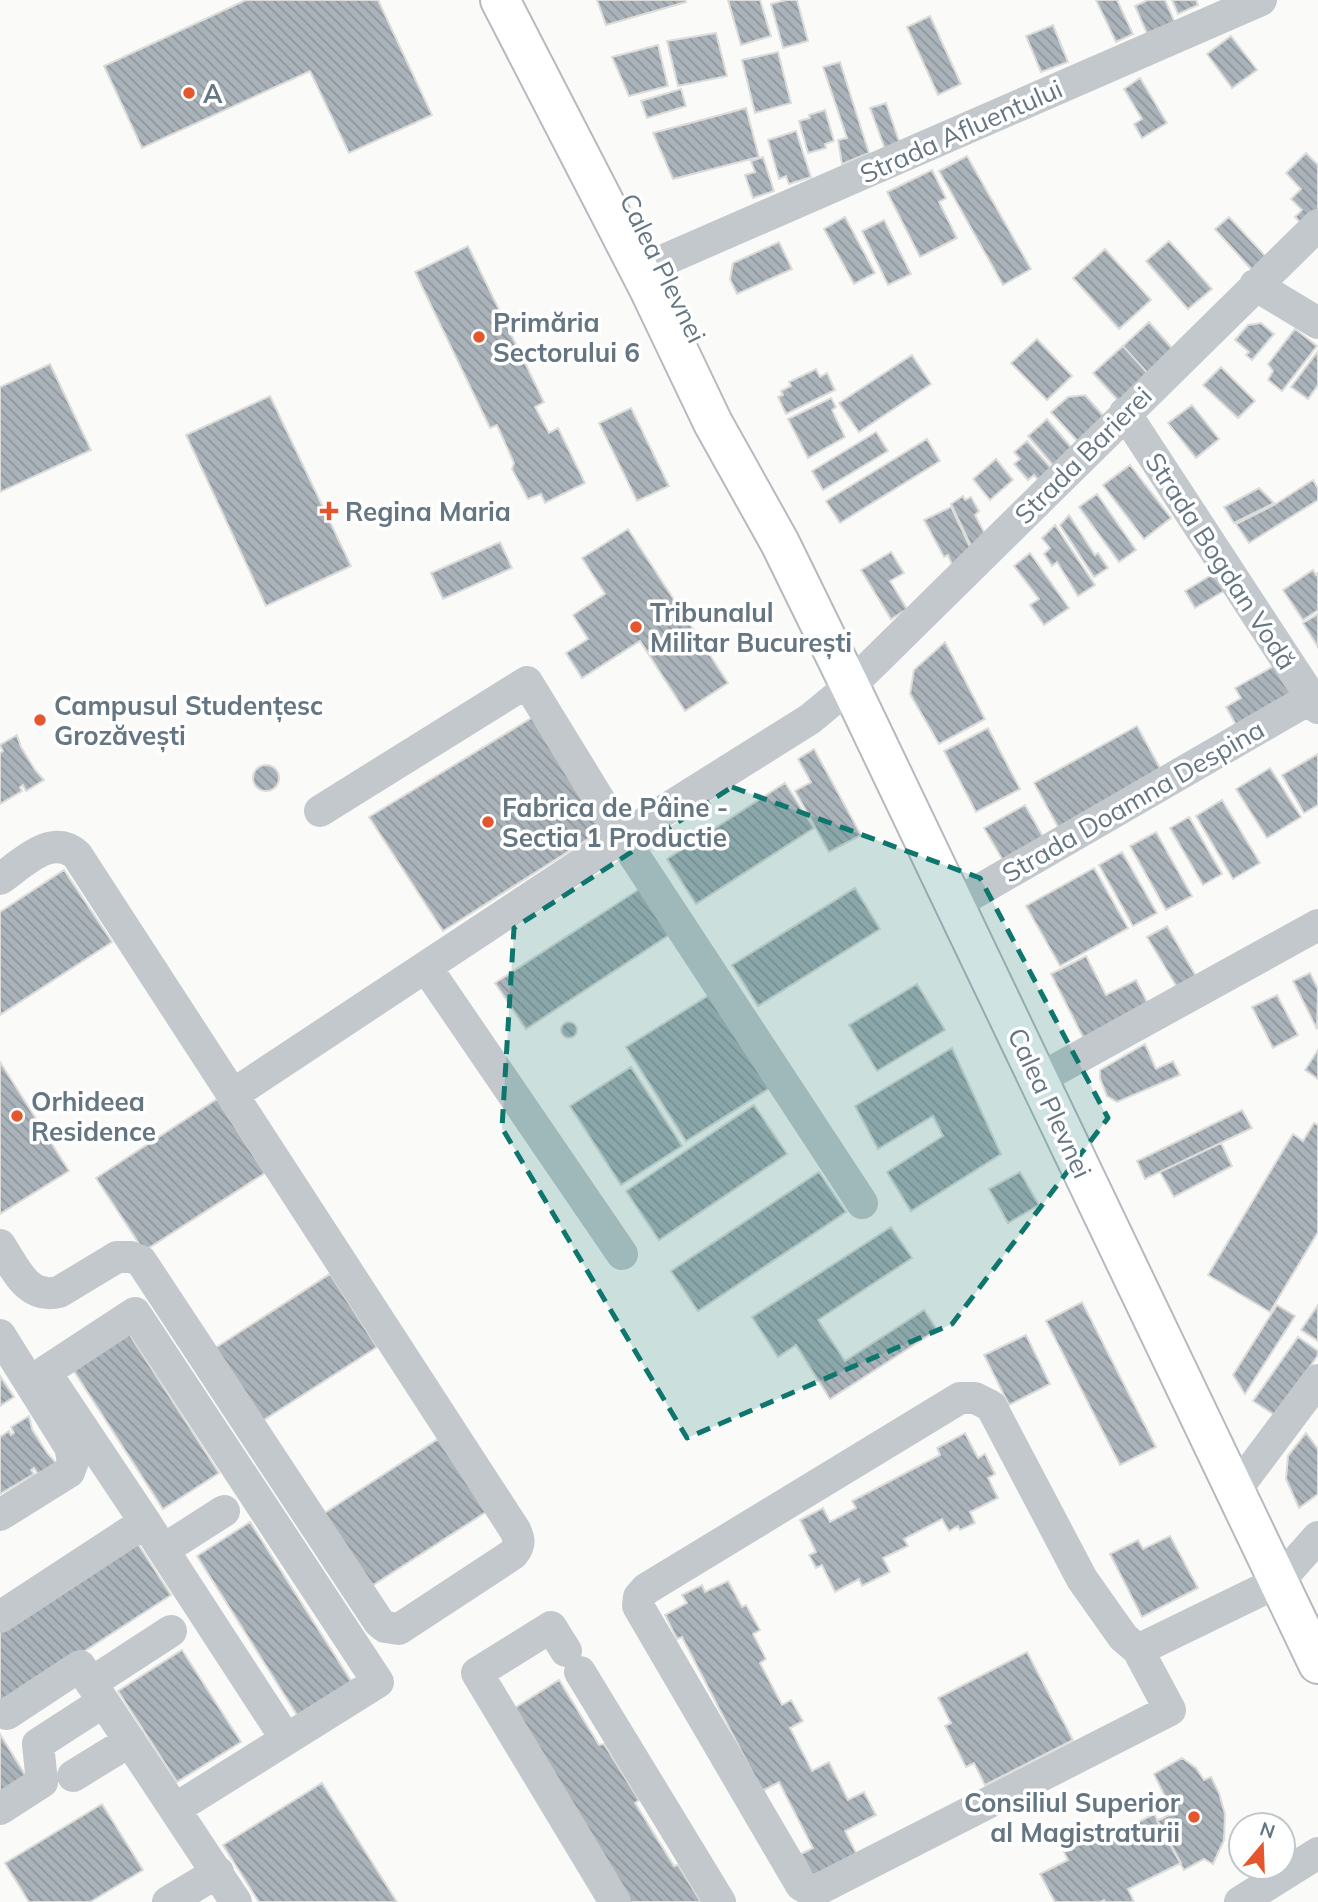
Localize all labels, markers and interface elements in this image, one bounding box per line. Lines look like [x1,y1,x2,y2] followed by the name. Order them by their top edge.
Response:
[855,72,1067,190] street label: Strada Afluentului
[203,77,223,110] place label: A
[181,85,197,101] marker: A
[613,188,713,348] street label: Calea Plevnei
[493,306,640,369] place label: Primăria Sectorului 6
[471,329,487,345] marker: Primăria Sectorului 6
[1007,379,1159,531] street label: Strada Barierei
[1138,446,1304,676] street label: Strada Bogdan Vodă
[345,495,511,528] place label: Regina Maria
[319,501,339,521] marker: Regina Maria
[650,596,852,660] place label: Tribunalul Militar București
[628,619,644,635] marker: Tribunalul Militar București
[54,689,323,753] place label: Campusul Studențesc Grozăvești
[32,712,48,728] marker: Campusul Studențesc Grozăvești
[996,712,1270,890] street label: Strada Doamna Despina
[502,791,728,854] place label: Fabrica de Pâine - Sectia 1 Productie
[480,814,496,830] marker: Fabrica de Pâine - Sectia 1 Productie
[1001,1023,1099,1183] street label: Calea Plevnei
[31,1085,156,1148] place label: Orhideea Residence
[9,1108,25,1124] marker: Orhideea Residence
[964,1786,1181,1849] place label: Consiliul Superior al Magistraturii
[1186,1809,1202,1825] marker: Consiliul Superior al Magistraturii
[1227,1811,1297,1881] north arrow
[1257,1816,1278,1844] text: N

